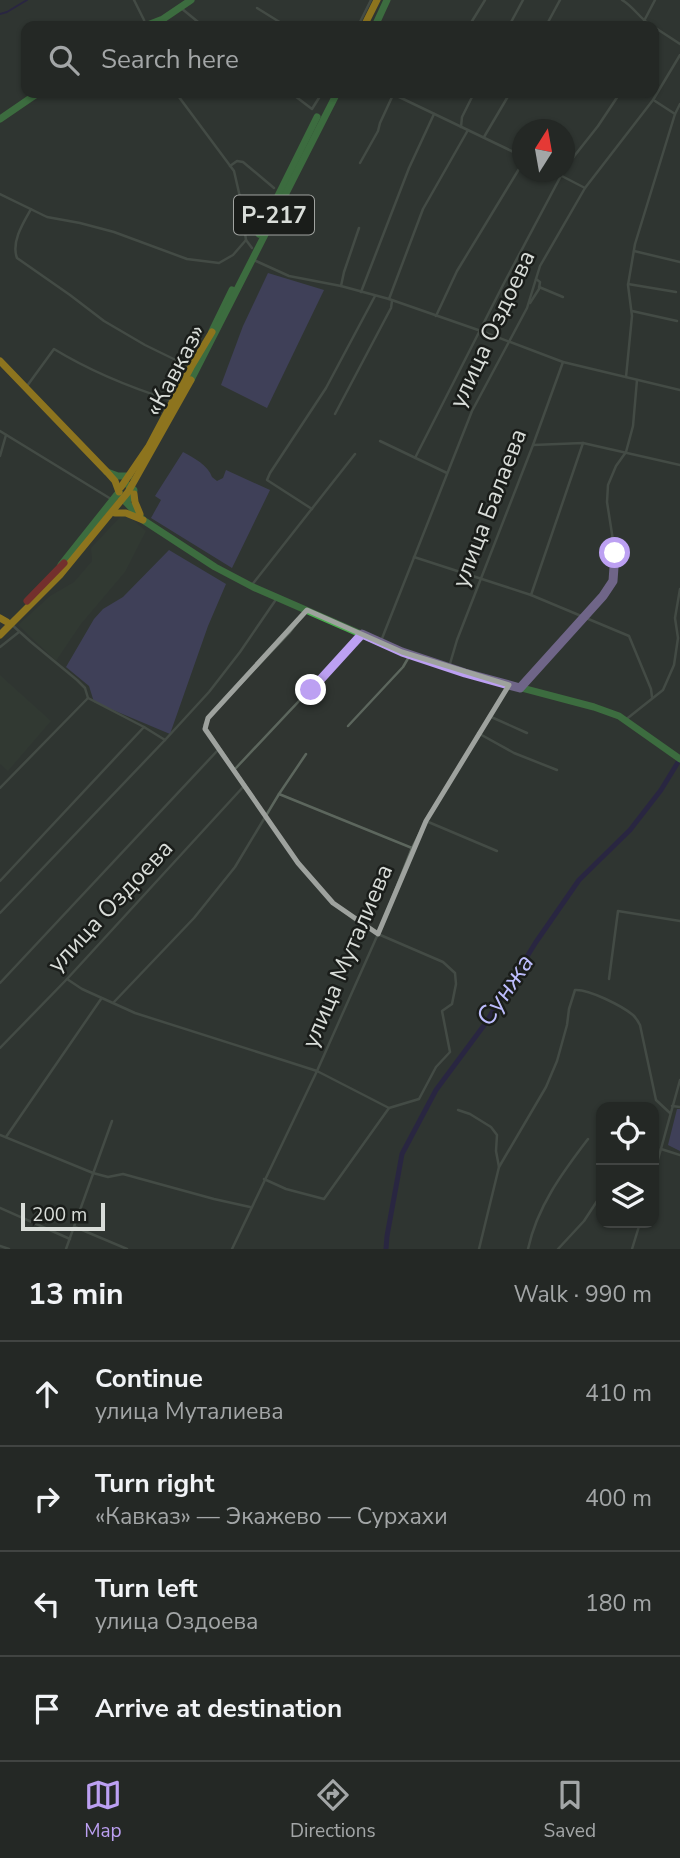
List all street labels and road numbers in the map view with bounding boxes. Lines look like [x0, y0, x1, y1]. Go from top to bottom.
road number: Р-217 [234, 196, 314, 234]
street label: улица Оздоева [441, 245, 543, 413]
street label: «Кавказ» [137, 318, 213, 422]
street label: улица Балаева [444, 424, 534, 592]
street label: улица Оздоева [40, 833, 180, 979]
street label: улица Муталиева [294, 859, 400, 1053]

